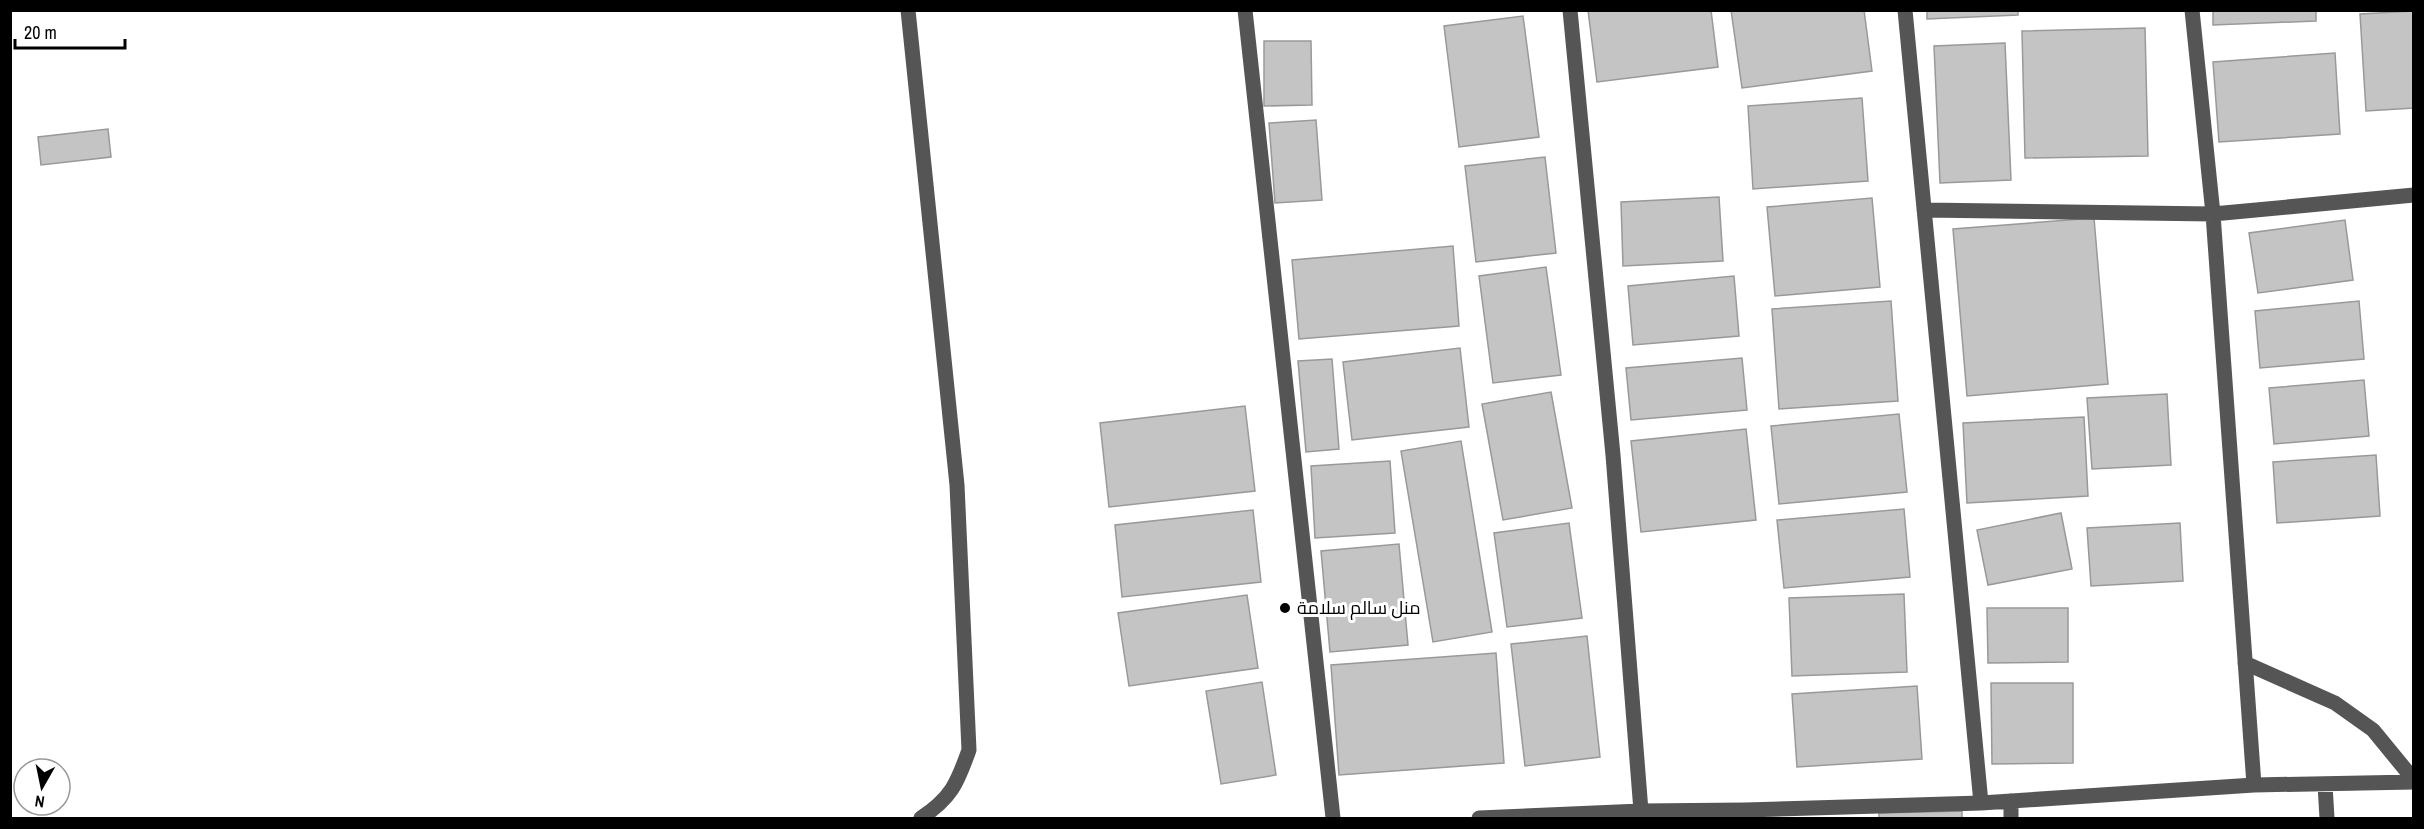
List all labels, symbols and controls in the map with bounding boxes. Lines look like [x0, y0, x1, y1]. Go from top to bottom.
scale bar [15, 12, 124, 50]
text: 20 m [24, 20, 57, 45]
place label: منل سالم سلامة [1297, 595, 1421, 620]
marker: منل سالم سلامة [1278, 601, 1292, 615]
north arrow [12, 757, 72, 817]
text: N [33, 790, 46, 813]

